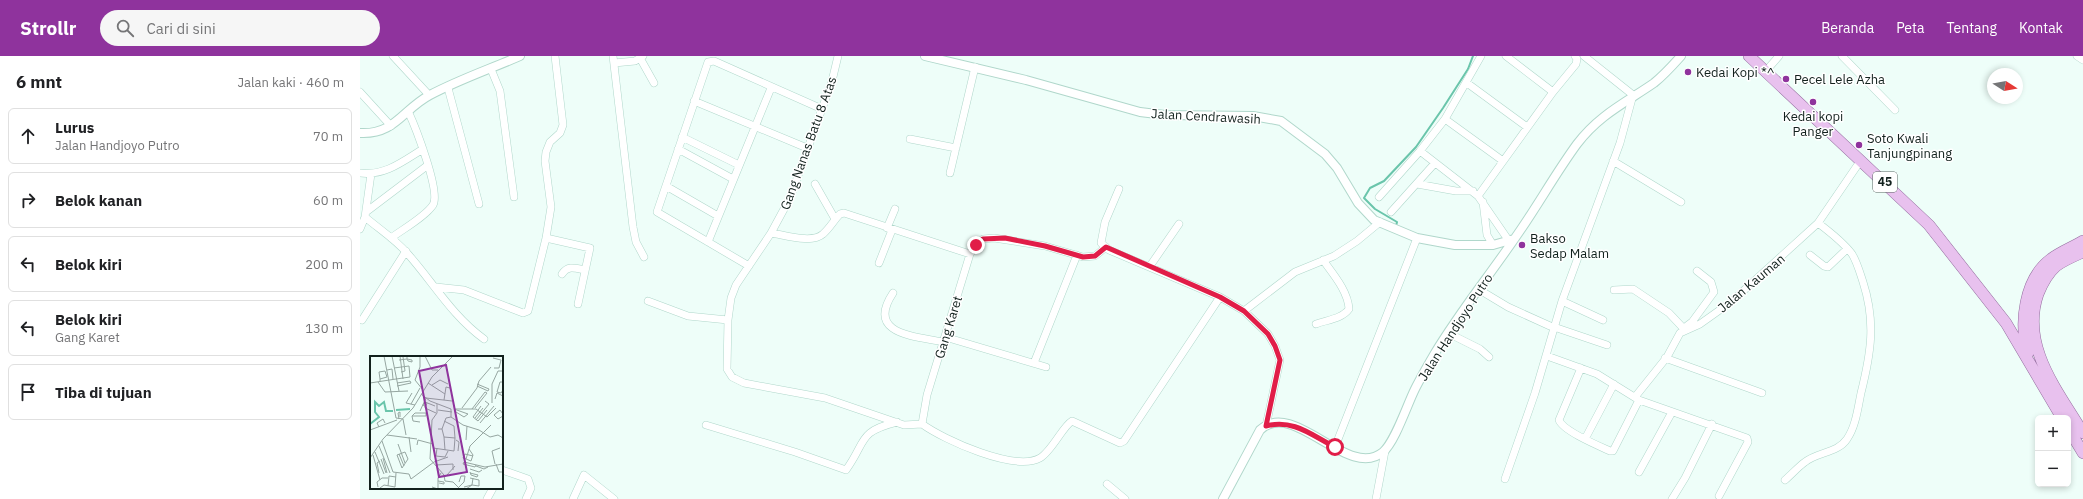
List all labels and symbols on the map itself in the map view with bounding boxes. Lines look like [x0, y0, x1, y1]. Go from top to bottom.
place label: Kedai Kopi *^ [1696, 64, 1775, 81]
marker: Kedai Kopi *^ [1683, 67, 1693, 77]
north arrow [1987, 68, 2023, 104]
place label: Pecel Lele Azha [1794, 71, 1885, 88]
street label: Gang Nanas Batu 8 Atas [776, 74, 841, 212]
marker: Pecel Lele Azha [1781, 74, 1791, 84]
marker: Kedai kopi Panger [1808, 97, 1818, 107]
street label: Jalan Cendrawasih [1151, 105, 1261, 128]
place label: Kedai kopi Panger [1783, 108, 1843, 140]
place label: Soto Kwali Tanjungpinang [1867, 130, 1952, 162]
marker: Soto Kwali Tanjungpinang [1854, 140, 1864, 150]
road number: 45 [1873, 172, 1897, 192]
place label: Bakso Sedap Malam [1530, 230, 1609, 262]
route end [967, 236, 985, 254]
marker: Bakso Sedap Malam [1517, 240, 1527, 250]
street label: Jalan Kauman [1714, 250, 1788, 316]
street label: Jalan Handjoyo Putro [1414, 270, 1496, 384]
street label: Gang Karet [931, 294, 966, 361]
inset map [370, 356, 503, 489]
route start [1326, 438, 1344, 456]

